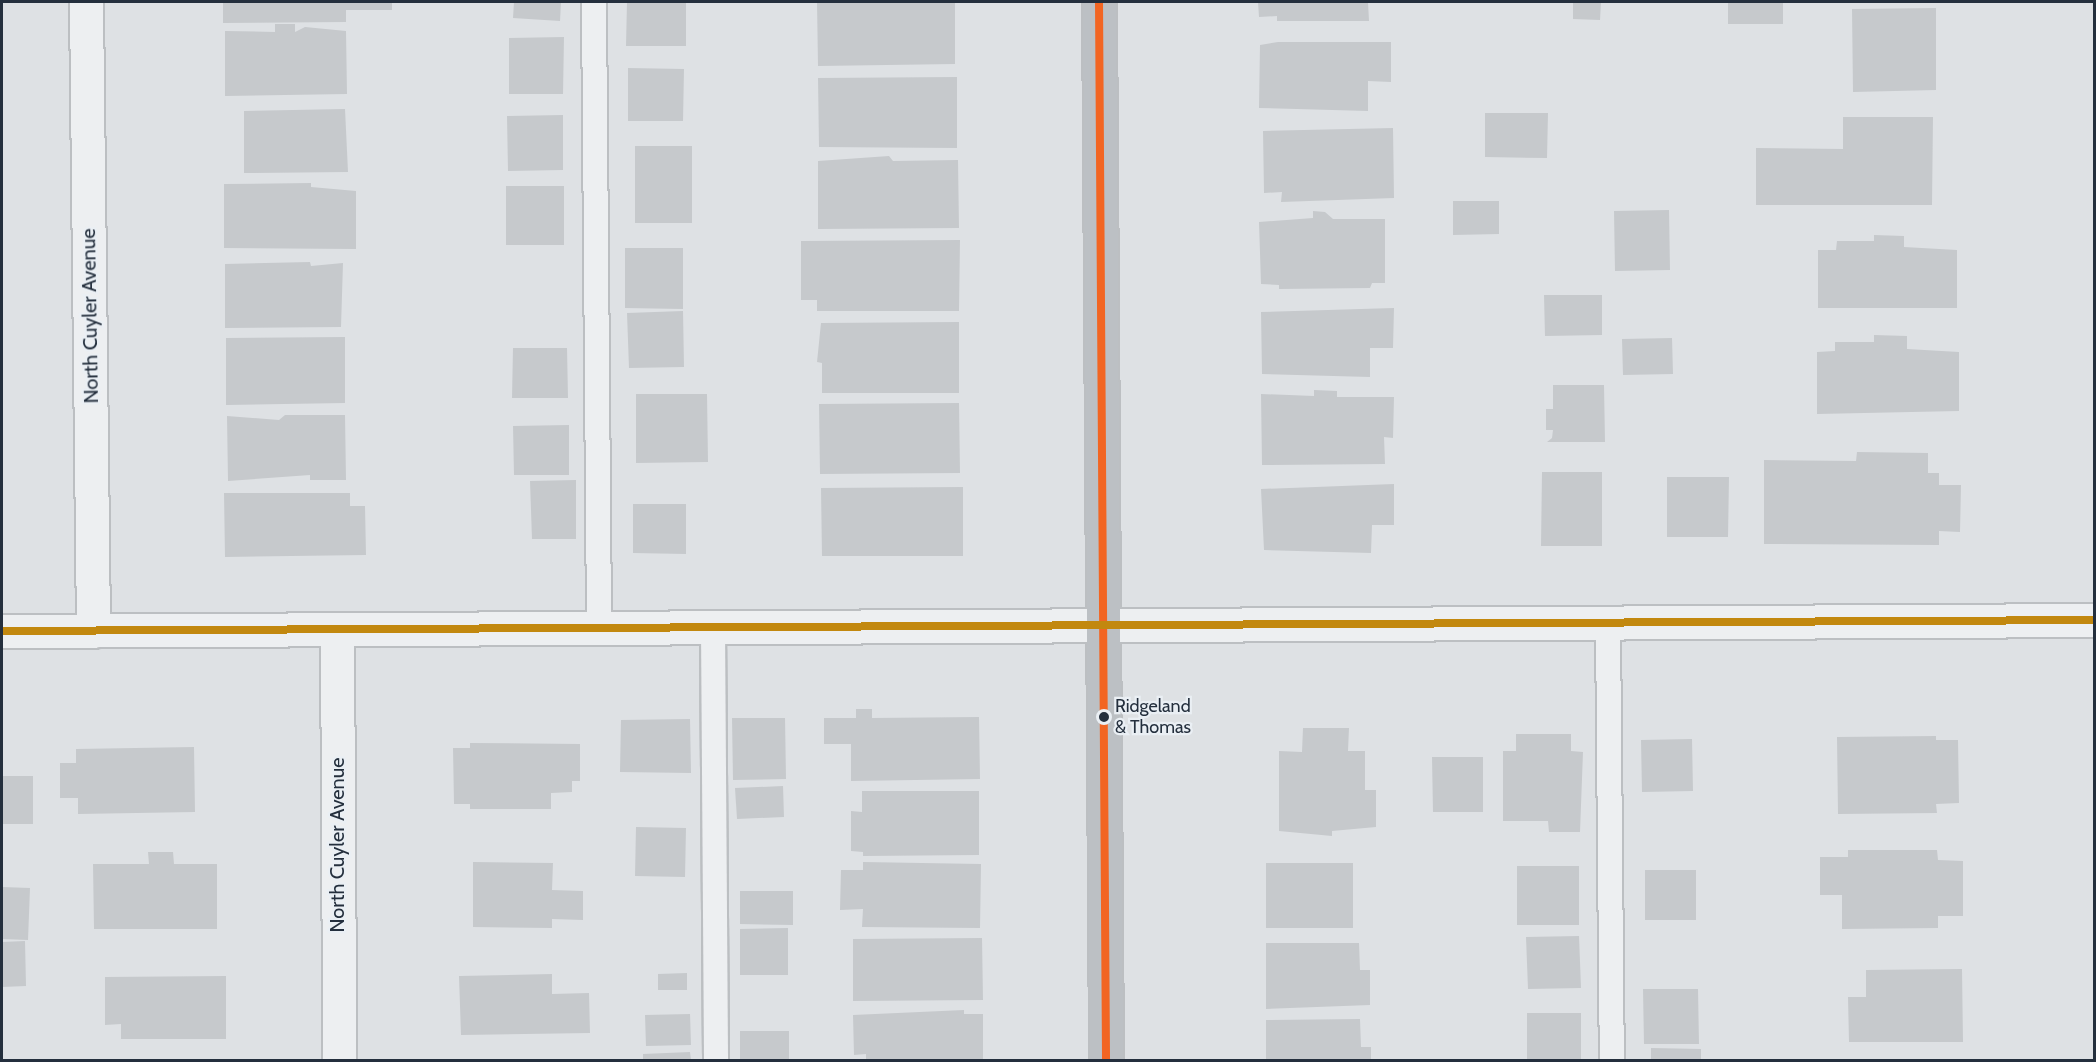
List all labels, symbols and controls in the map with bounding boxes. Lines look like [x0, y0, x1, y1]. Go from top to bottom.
street label: North Cuyler Avenue [76, 228, 104, 404]
place label: Ridgeland & Thomas [1115, 696, 1191, 738]
marker: Ridgeland & Thomas [1098, 711, 1110, 723]
street label: North Cuyler Avenue [325, 758, 349, 932]

